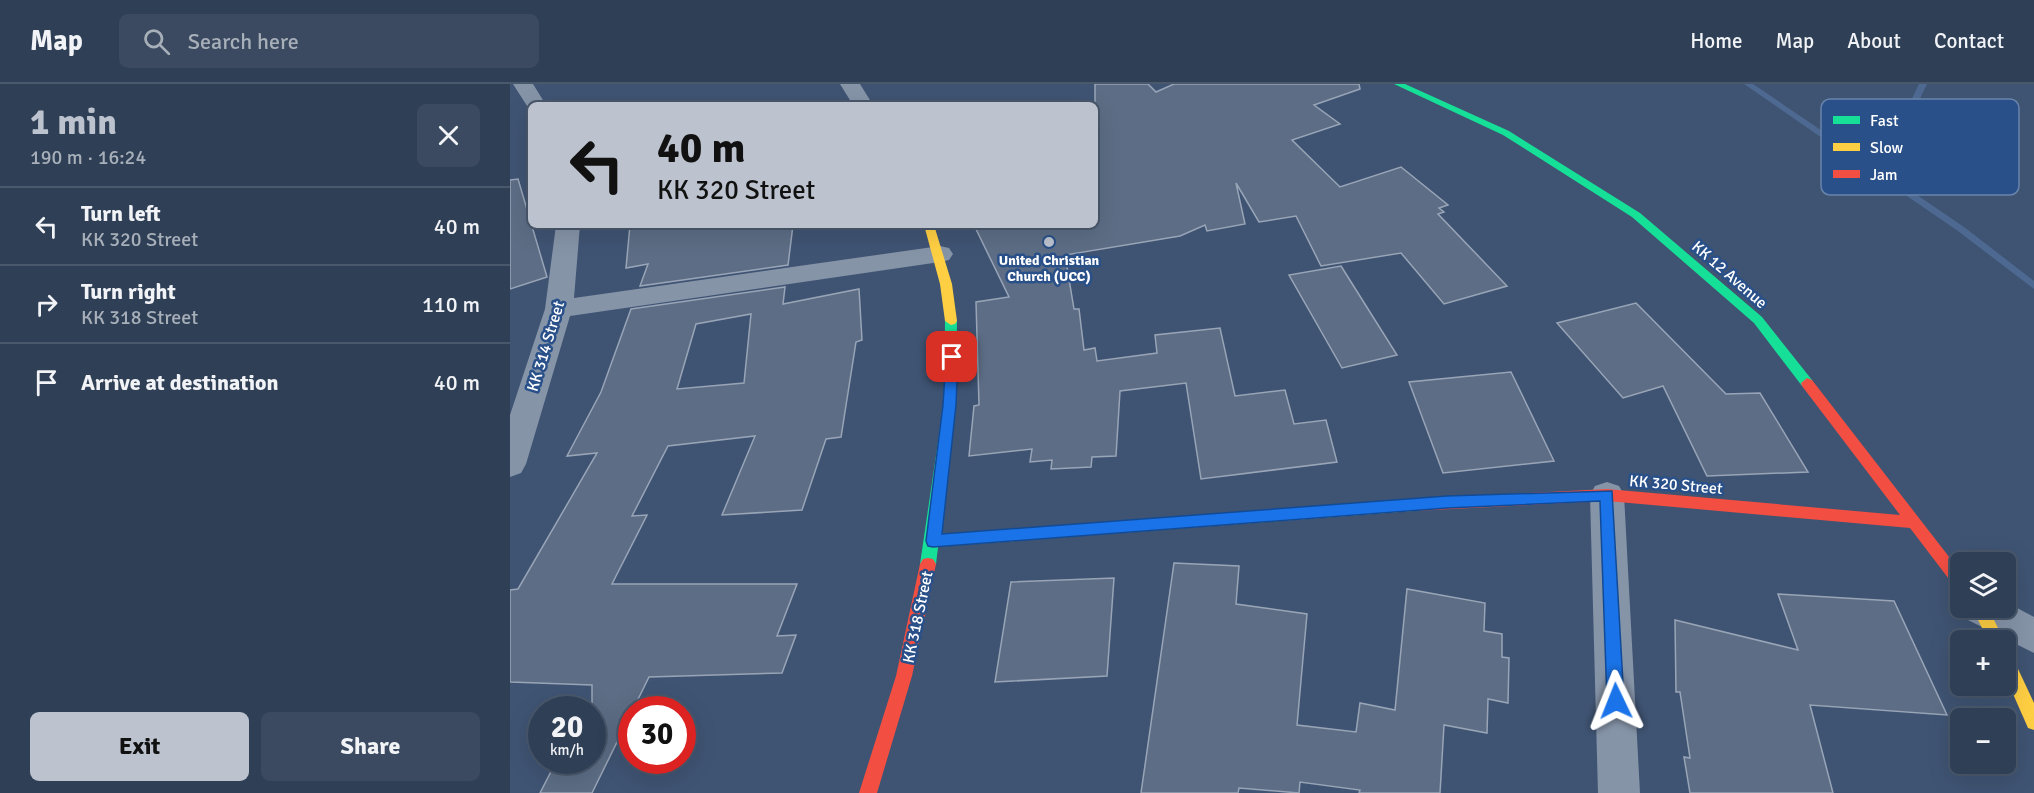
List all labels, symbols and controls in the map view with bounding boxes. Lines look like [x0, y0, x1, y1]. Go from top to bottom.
search box [119, 14, 539, 68]
text: Map [30, 24, 83, 58]
icon: search [140, 25, 173, 58]
text: Search here [188, 28, 299, 55]
text: Home [1690, 28, 1743, 54]
text: Map [1776, 28, 1814, 54]
text: About [1847, 28, 1901, 54]
text: Contact [1934, 28, 2004, 54]
legend [1821, 99, 2019, 195]
text: 1 min [30, 100, 117, 145]
button: close [417, 104, 480, 167]
text: Fast [1870, 111, 1899, 131]
text: 40 m [657, 123, 746, 174]
icon: left [558, 126, 636, 204]
text: Slow [1870, 138, 1904, 158]
text: 190 m · 16:24 [30, 145, 146, 170]
text: Jam [1870, 165, 1898, 185]
text: KK 320 Street [657, 174, 815, 207]
text: Turn left [81, 200, 161, 227]
icon: left [30, 210, 63, 243]
text: 40 m [434, 213, 480, 240]
text: KK 320 Street [81, 227, 198, 252]
marker: United Christian Church (UCC) [1042, 235, 1056, 249]
street label: KK 12 Avenue [1688, 237, 1771, 313]
place label: United Christian Church (UCC) [999, 252, 1100, 285]
text: Turn right [81, 278, 176, 305]
icon: right [30, 288, 63, 321]
text: 110 m [422, 291, 480, 318]
street label: KK 314 Street [523, 298, 569, 394]
text: KK 318 Street [81, 305, 198, 330]
pin [926, 331, 977, 382]
icon: arrive [935, 340, 968, 373]
icon: arrive [30, 366, 63, 399]
text: Arrive at destination [81, 369, 278, 396]
text: 40 m [434, 369, 480, 396]
street label: KK 320 Street [1628, 471, 1724, 499]
map controls [1950, 552, 2016, 774]
button: layers [1950, 552, 2016, 618]
street label: KK 318 Street [898, 569, 938, 665]
button: + [1950, 630, 2016, 696]
position arrow [1584, 669, 1648, 733]
speed limit sign: 30 [618, 696, 696, 774]
button: − [1950, 708, 2016, 774]
text: 20 [551, 709, 583, 746]
button: Exit [30, 712, 249, 781]
button: Share [261, 712, 480, 781]
text: km/h [550, 741, 584, 759]

